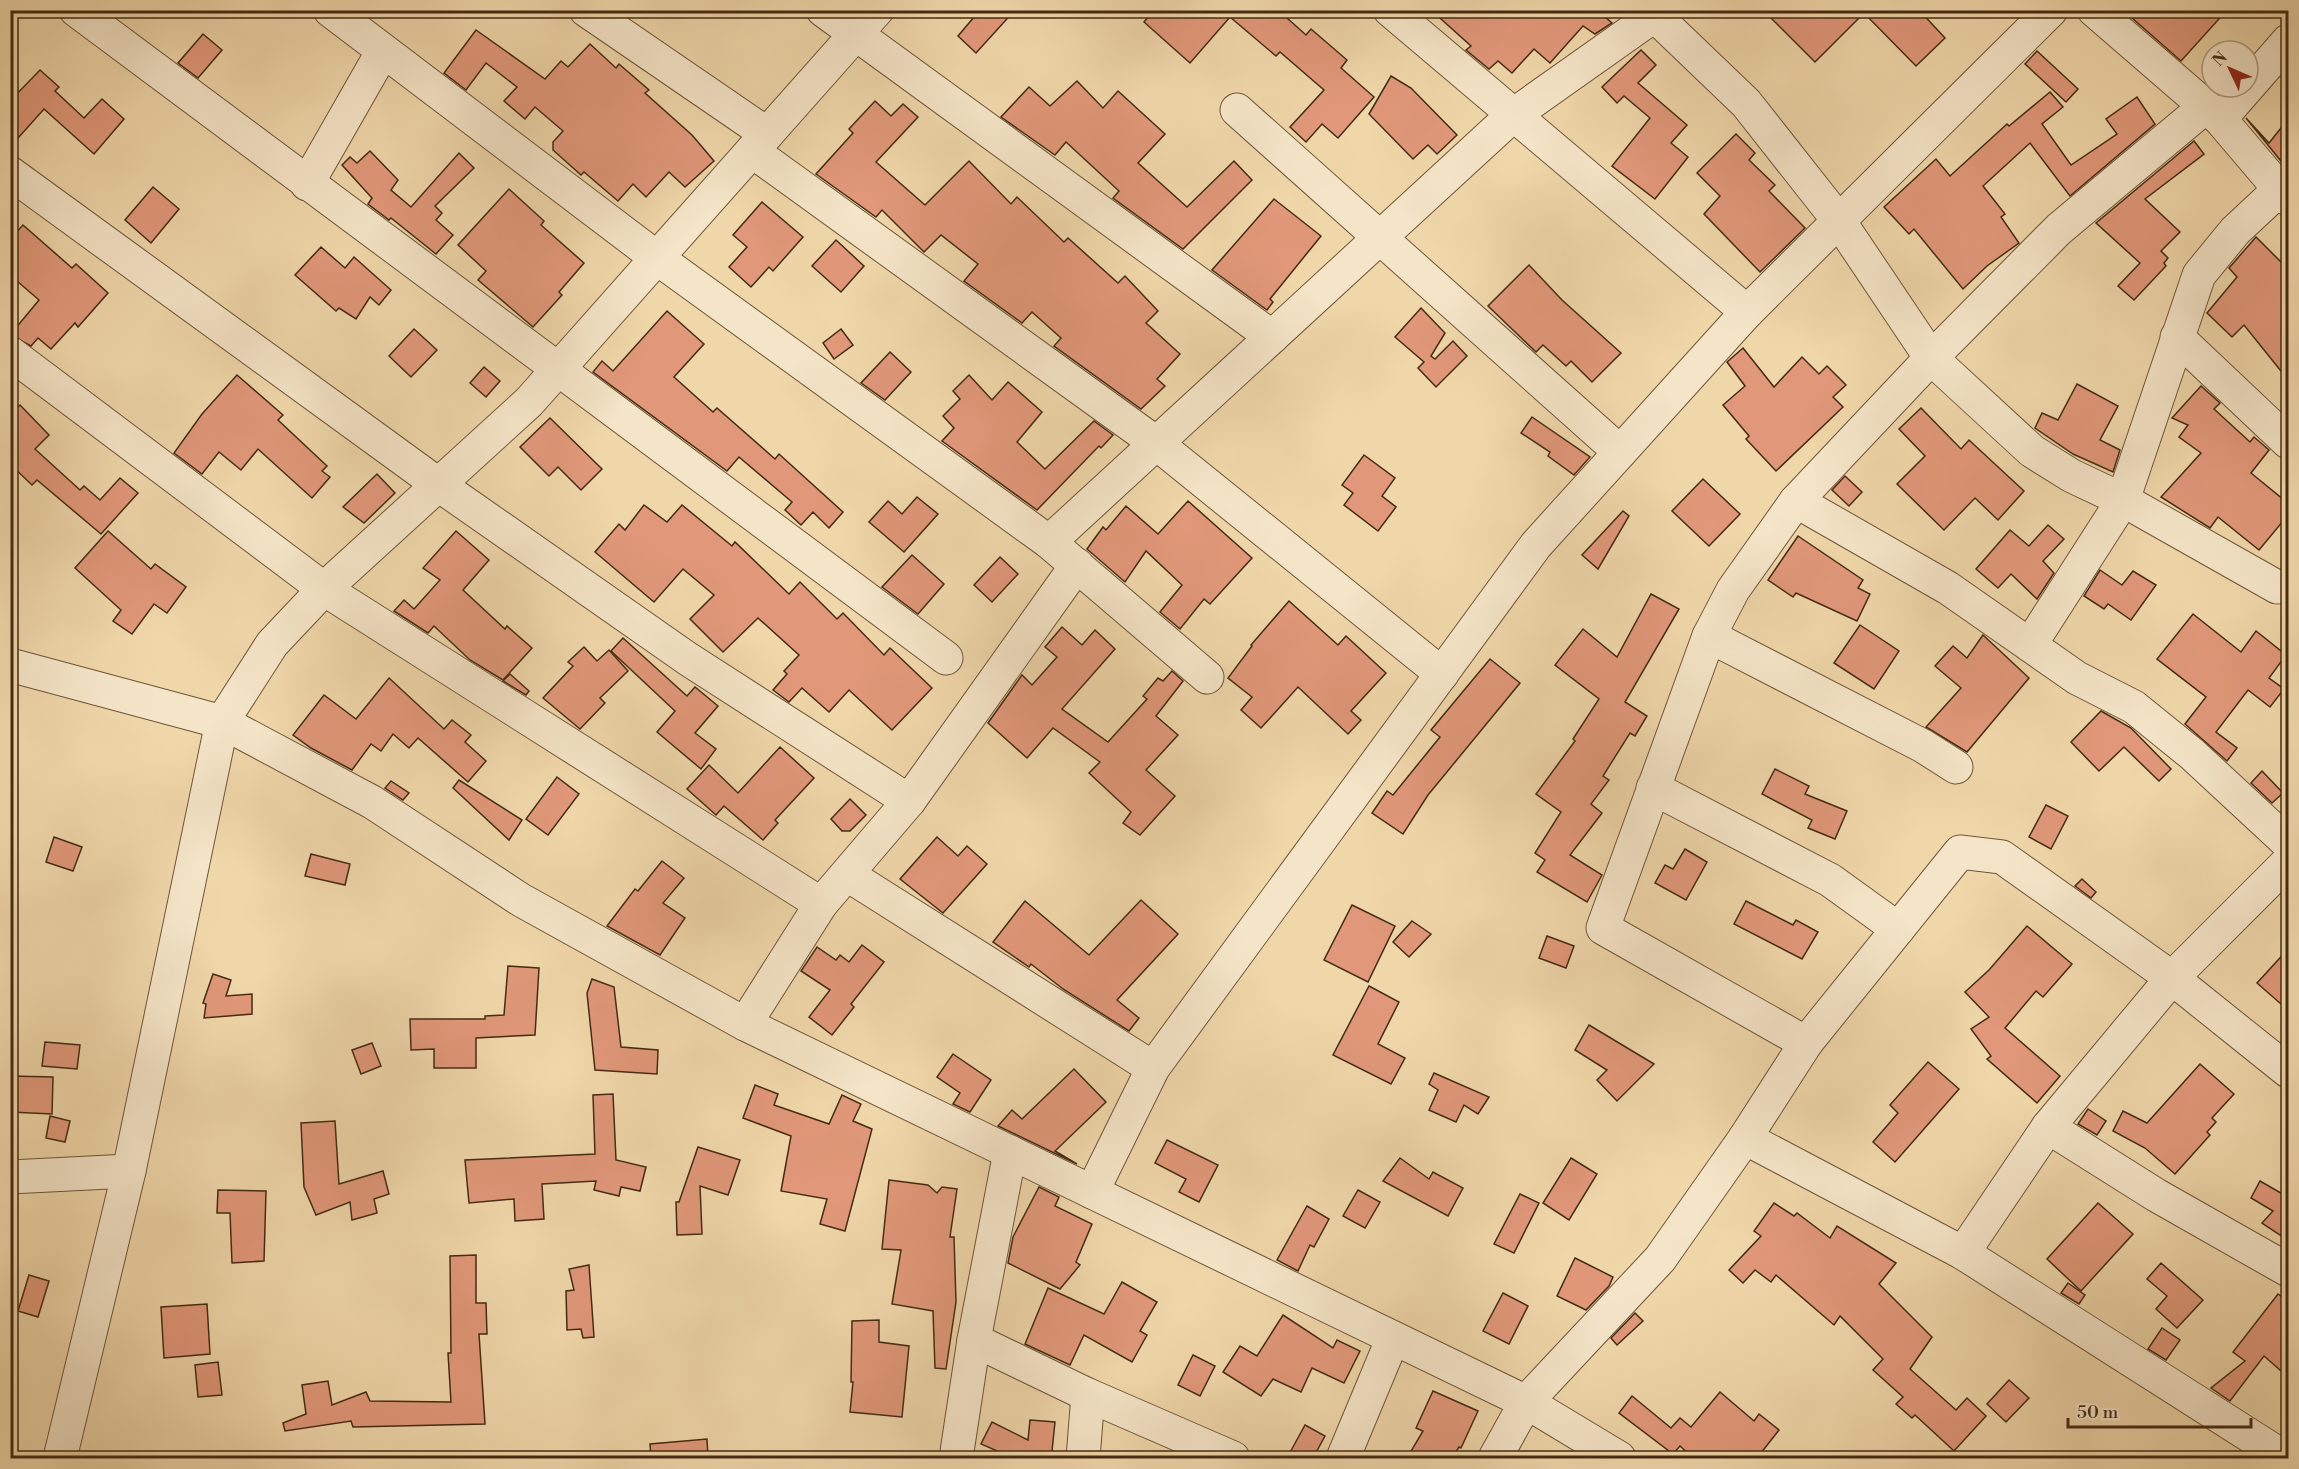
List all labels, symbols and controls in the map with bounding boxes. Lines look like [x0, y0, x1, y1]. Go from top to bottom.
north arrow [2200, 39, 2260, 99]
text: N [2208, 48, 2232, 71]
scale bar [2068, 1391, 2251, 1429]
text: 50 m [2077, 1401, 2119, 1424]

